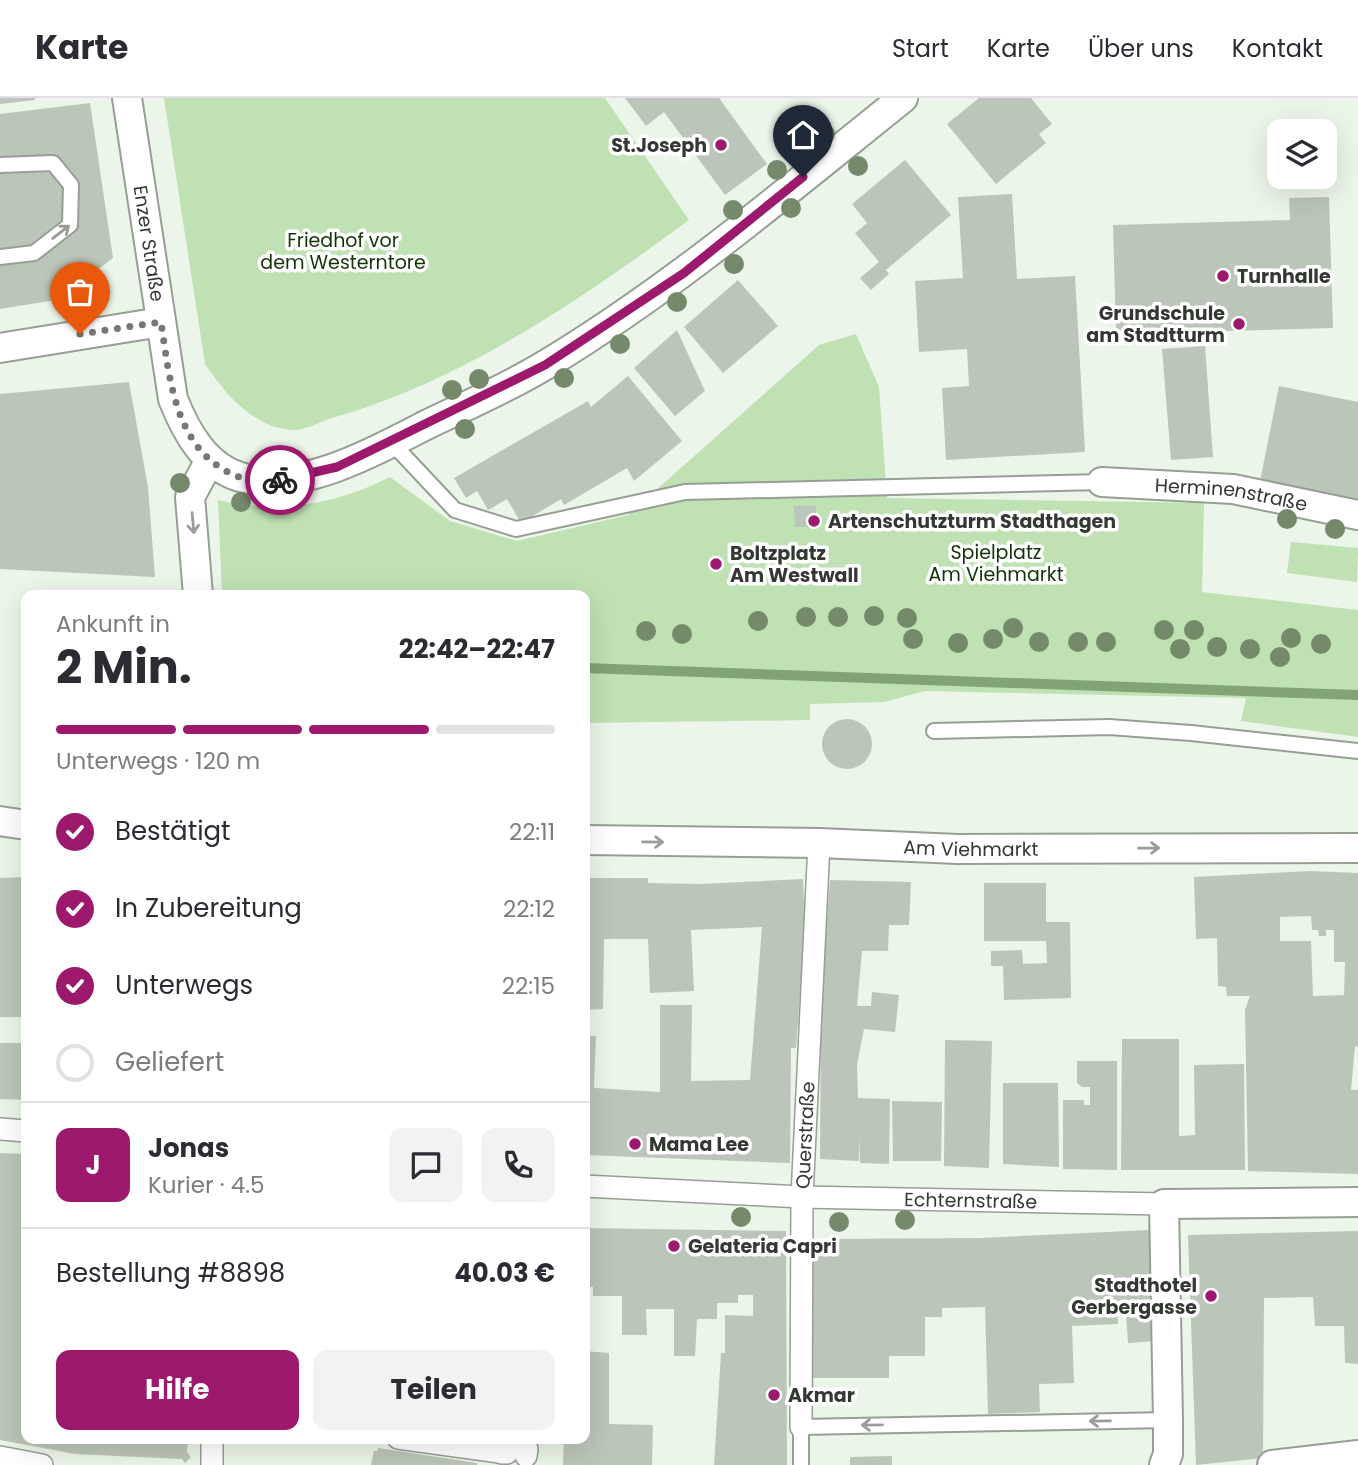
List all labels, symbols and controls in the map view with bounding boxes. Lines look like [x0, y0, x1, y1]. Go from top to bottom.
text: Karte [35, 24, 128, 71]
text: Start [892, 32, 949, 65]
text: Karte [987, 32, 1050, 65]
text: Über uns [1088, 32, 1194, 65]
text: Kontakt [1232, 32, 1323, 65]
pin [773, 105, 833, 177]
icon: home [784, 116, 822, 154]
map controls [1267, 119, 1337, 189]
button: layers [1267, 119, 1337, 189]
place label: St.Joseph [611, 132, 707, 159]
marker: St.Joseph [713, 137, 729, 153]
street label: Enzer Straße [127, 183, 171, 303]
one-way arrow [51, 225, 69, 240]
park label: Friedhof vor dem Westerntore [260, 227, 426, 276]
pin [50, 262, 110, 334]
place label: Turnhalle [1237, 263, 1331, 290]
marker: Turnhalle [1215, 268, 1231, 284]
icon: bag [61, 273, 99, 311]
place label: Grundschule am Stadtturm [1086, 300, 1225, 349]
marker: Grundschule am Stadtturm [1231, 316, 1247, 332]
courier [245, 445, 315, 515]
icon: bike [261, 461, 299, 499]
street label: Herminenstraße [1154, 471, 1310, 518]
place label: Artenschutzturm Stadthagen [828, 508, 1116, 535]
one-way arrow [187, 511, 200, 534]
marker: Artenschutzturm Stadthagen [806, 513, 822, 529]
park label: Spielplatz Am Viehmarkt [928, 539, 1064, 588]
place label: Boltzplatz Am Westwall [730, 540, 859, 589]
marker: Boltzplatz Am Westwall [708, 556, 724, 572]
text: Ankunft in [56, 608, 170, 640]
text: 22:42–22:47 [399, 631, 555, 667]
text: 2 Min. [56, 635, 192, 699]
text: Unterwegs · 120 m [56, 745, 260, 777]
icon: check [56, 813, 94, 851]
text: Bestätigt [115, 813, 231, 849]
text: 22:11 [509, 816, 555, 848]
street label: Am Viehmarkt [903, 833, 1039, 862]
one-way arrow [641, 835, 664, 848]
one-way arrow [1138, 841, 1161, 855]
icon: check [56, 890, 94, 928]
text: In Zubereitung [115, 890, 302, 926]
text: 22:12 [503, 893, 555, 925]
icon: check [56, 967, 94, 1005]
text: Unterwegs [115, 967, 253, 1003]
text: 22:15 [502, 970, 555, 1002]
text: Geliefert [115, 1044, 224, 1080]
street label: Querstraße [789, 1081, 821, 1189]
button: chat [389, 1128, 463, 1202]
button: phone [481, 1128, 555, 1202]
text: Jonas [148, 1130, 229, 1166]
place label: Mama Lee [649, 1131, 749, 1158]
marker: Mama Lee [627, 1136, 643, 1152]
text: J [85, 1147, 101, 1183]
text: Kurier · 4.5 [148, 1169, 264, 1201]
street label: Echternstraße [904, 1185, 1037, 1215]
place label: Gelateria Capri [688, 1233, 837, 1260]
marker: Gelateria Capri [666, 1238, 682, 1254]
text: Bestellung #8898 [56, 1255, 285, 1291]
text: 40.03 € [454, 1255, 555, 1291]
place label: Stadthotel Gerbergasse [1071, 1272, 1197, 1321]
marker: Stadthotel Gerbergasse [1203, 1288, 1219, 1304]
button: Hilfe [56, 1350, 299, 1430]
button: Teilen [313, 1350, 555, 1430]
place label: Akmar [788, 1382, 855, 1409]
marker: Akmar [766, 1387, 782, 1403]
one-way arrow [1089, 1415, 1112, 1428]
one-way arrow [861, 1419, 884, 1432]

